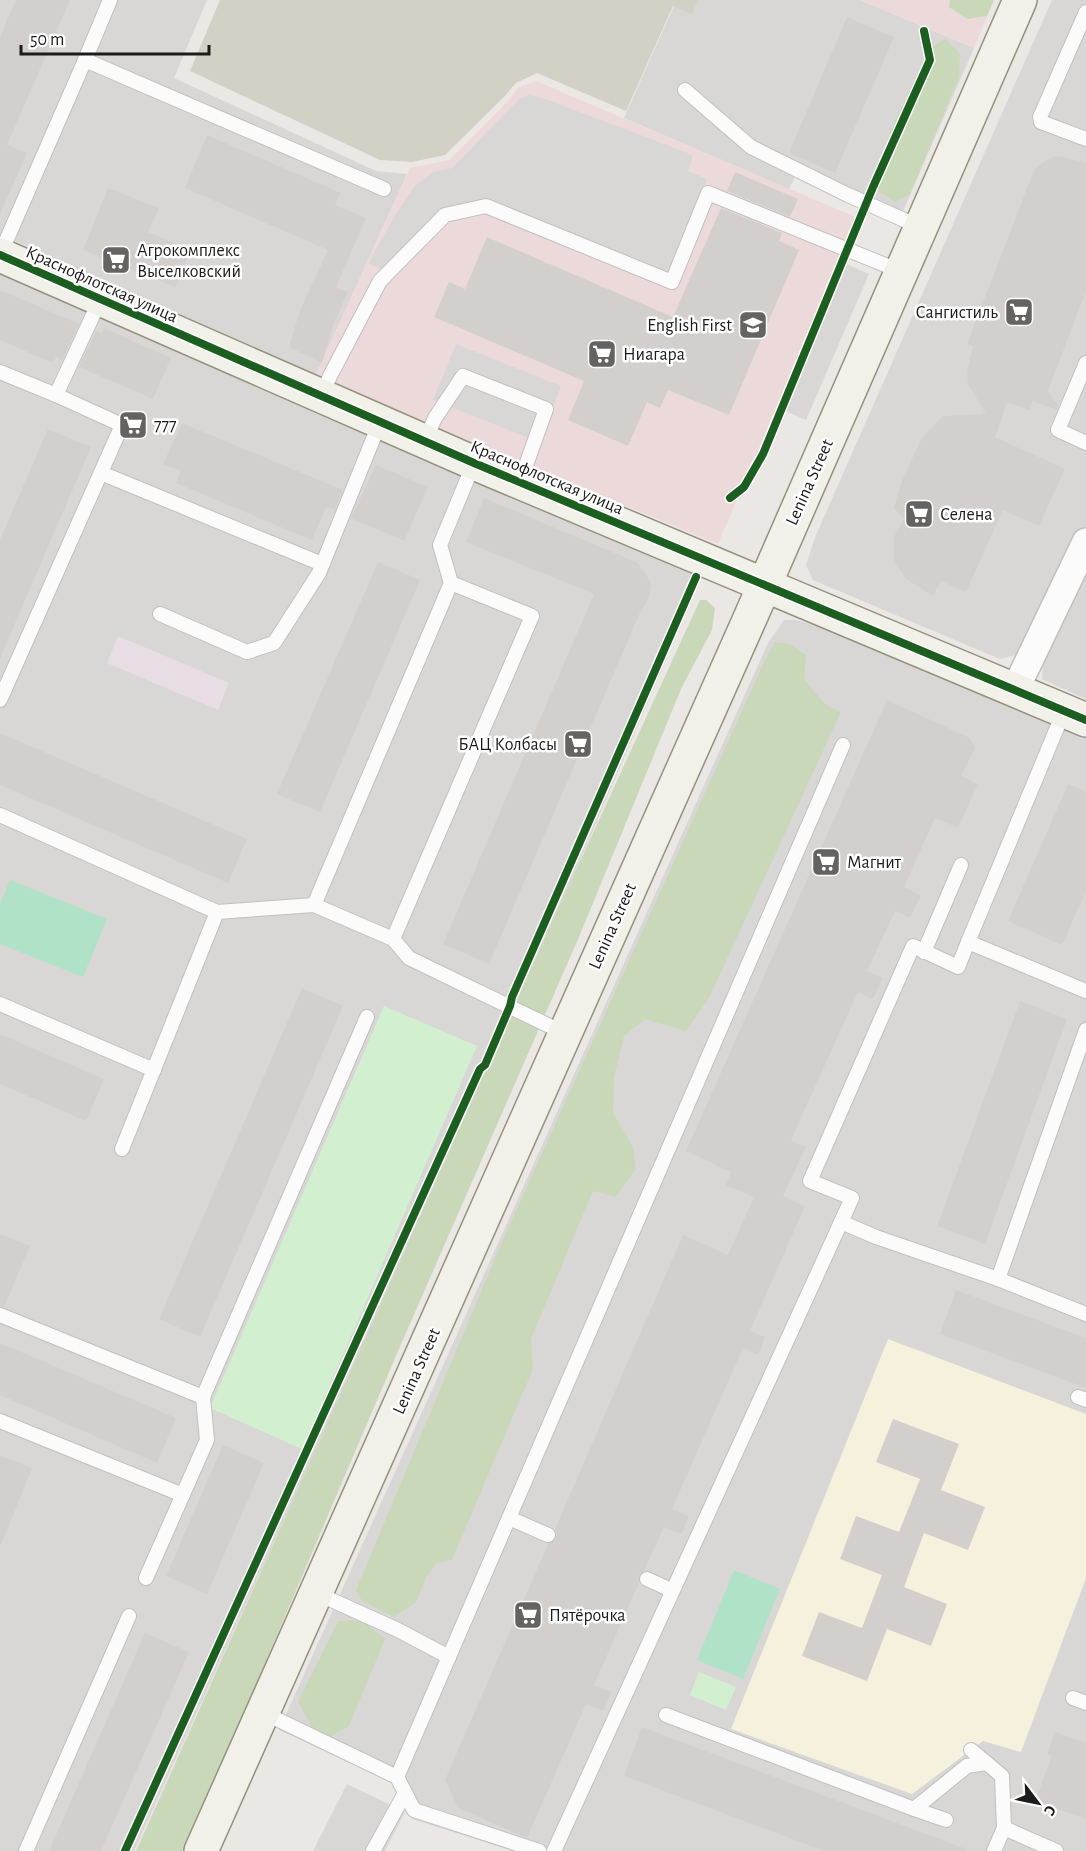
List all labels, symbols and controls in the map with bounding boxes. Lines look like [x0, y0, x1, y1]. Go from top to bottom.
scale bar [21, 18, 208, 56]
text: 50 m [30, 31, 64, 49]
place label: Агрокомплекс Выселковский [137, 242, 241, 281]
street label: Краснофлотская улица [23, 243, 180, 327]
supermarket icon: Агрокомплекс Выселковский [100, 244, 132, 276]
supermarket icon: Сангистиль [1003, 296, 1035, 328]
place label: Сангистиль [915, 304, 998, 322]
school or university icon: English First [737, 309, 769, 341]
place label: English First [647, 317, 732, 335]
supermarket icon: Ниагара [586, 338, 618, 370]
place label: Ниагара [623, 346, 685, 364]
supermarket icon: 777 [117, 409, 149, 441]
place label: 777 [154, 417, 177, 435]
street label: Lenina Street [783, 436, 837, 528]
street label: Краснофлотская улица [467, 438, 626, 518]
supermarket icon: Селена [903, 498, 935, 530]
place label: Селена [940, 506, 993, 524]
supermarket icon: БАЦ Колбасы [562, 728, 594, 760]
place label: БАЦ Колбасы [458, 735, 557, 754]
supermarket icon: Магнит [810, 846, 842, 878]
place label: Магнит [847, 854, 902, 872]
street label: Lenina Street [586, 880, 640, 972]
street label: Lenina Street [390, 1325, 444, 1417]
supermarket icon: Пятёрочка [512, 1599, 544, 1631]
place label: Пятёрочка [549, 1607, 626, 1625]
north arrow [1008, 1773, 1068, 1833]
text: С [1041, 1802, 1059, 1819]

